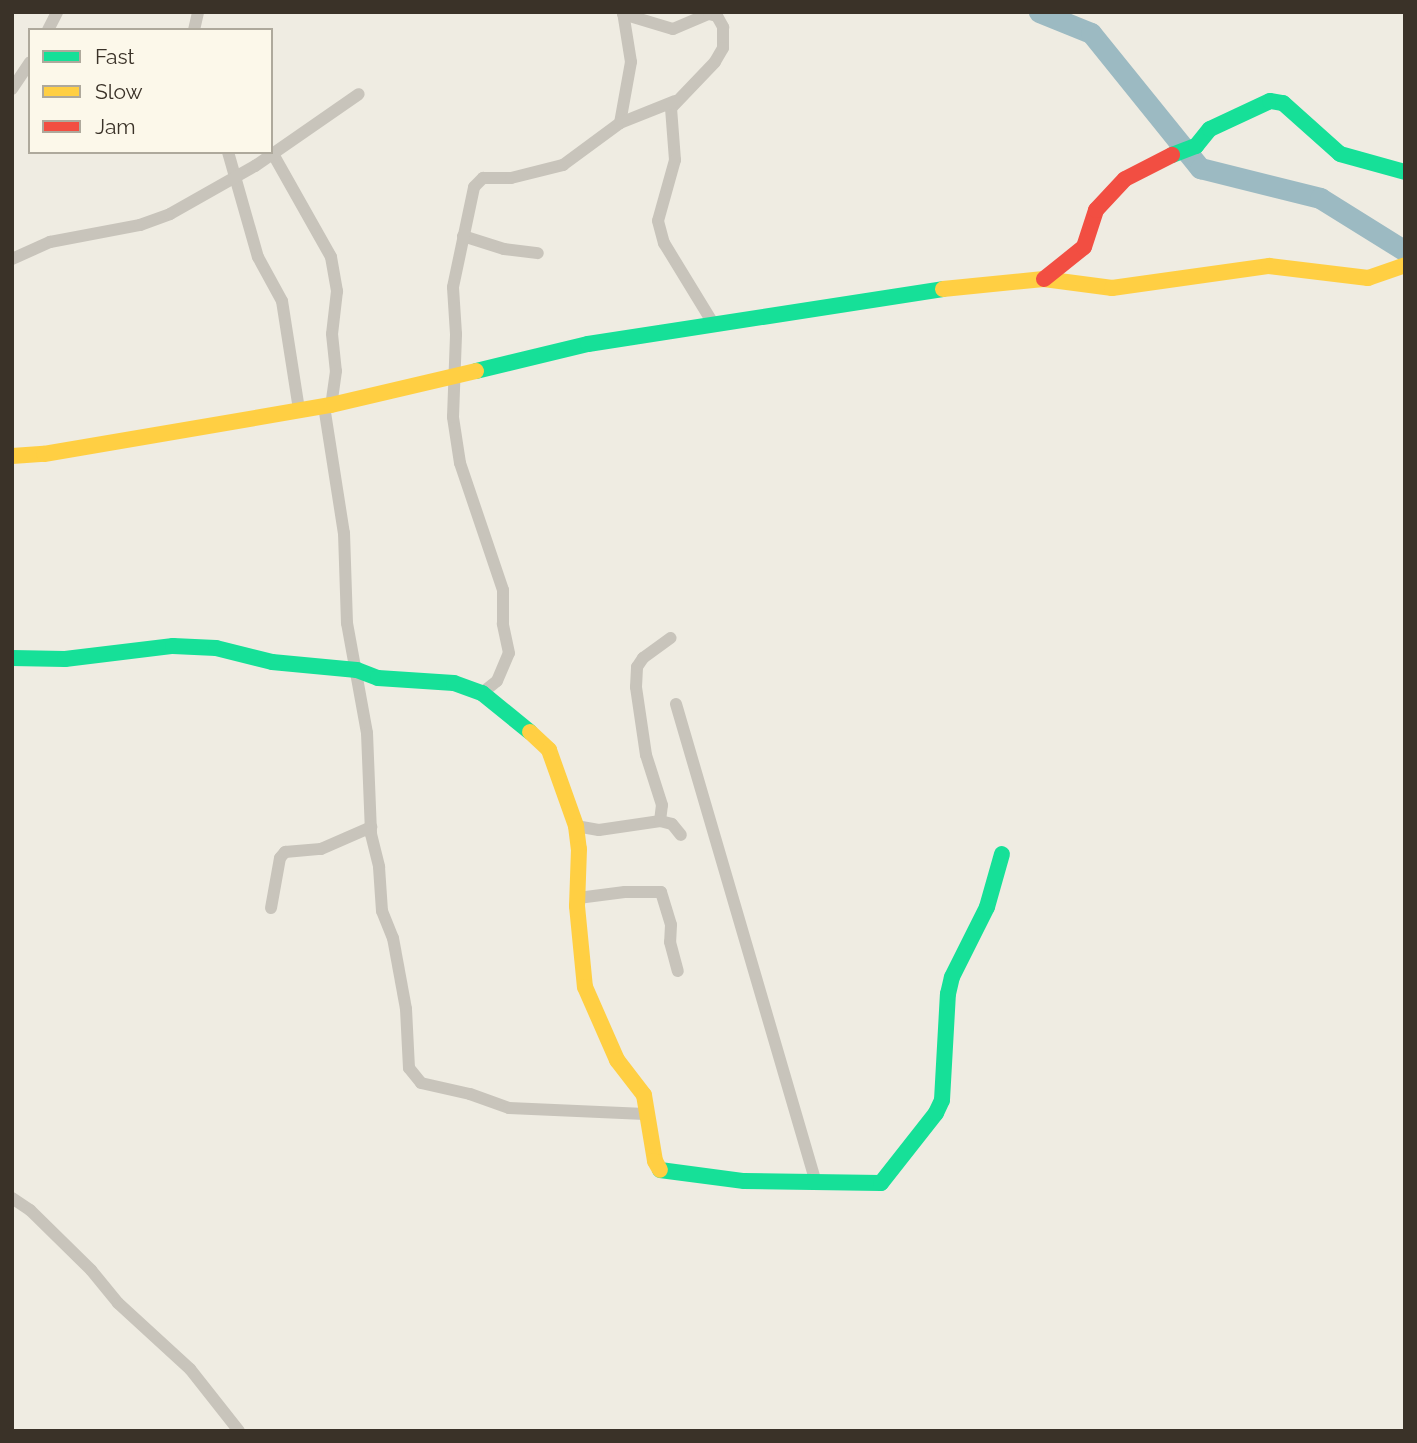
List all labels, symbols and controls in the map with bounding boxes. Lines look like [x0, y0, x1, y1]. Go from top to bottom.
legend [28, 28, 273, 154]
text: Fast [95, 44, 135, 69]
text: Slow [95, 79, 143, 104]
text: Jam [95, 114, 136, 139]

